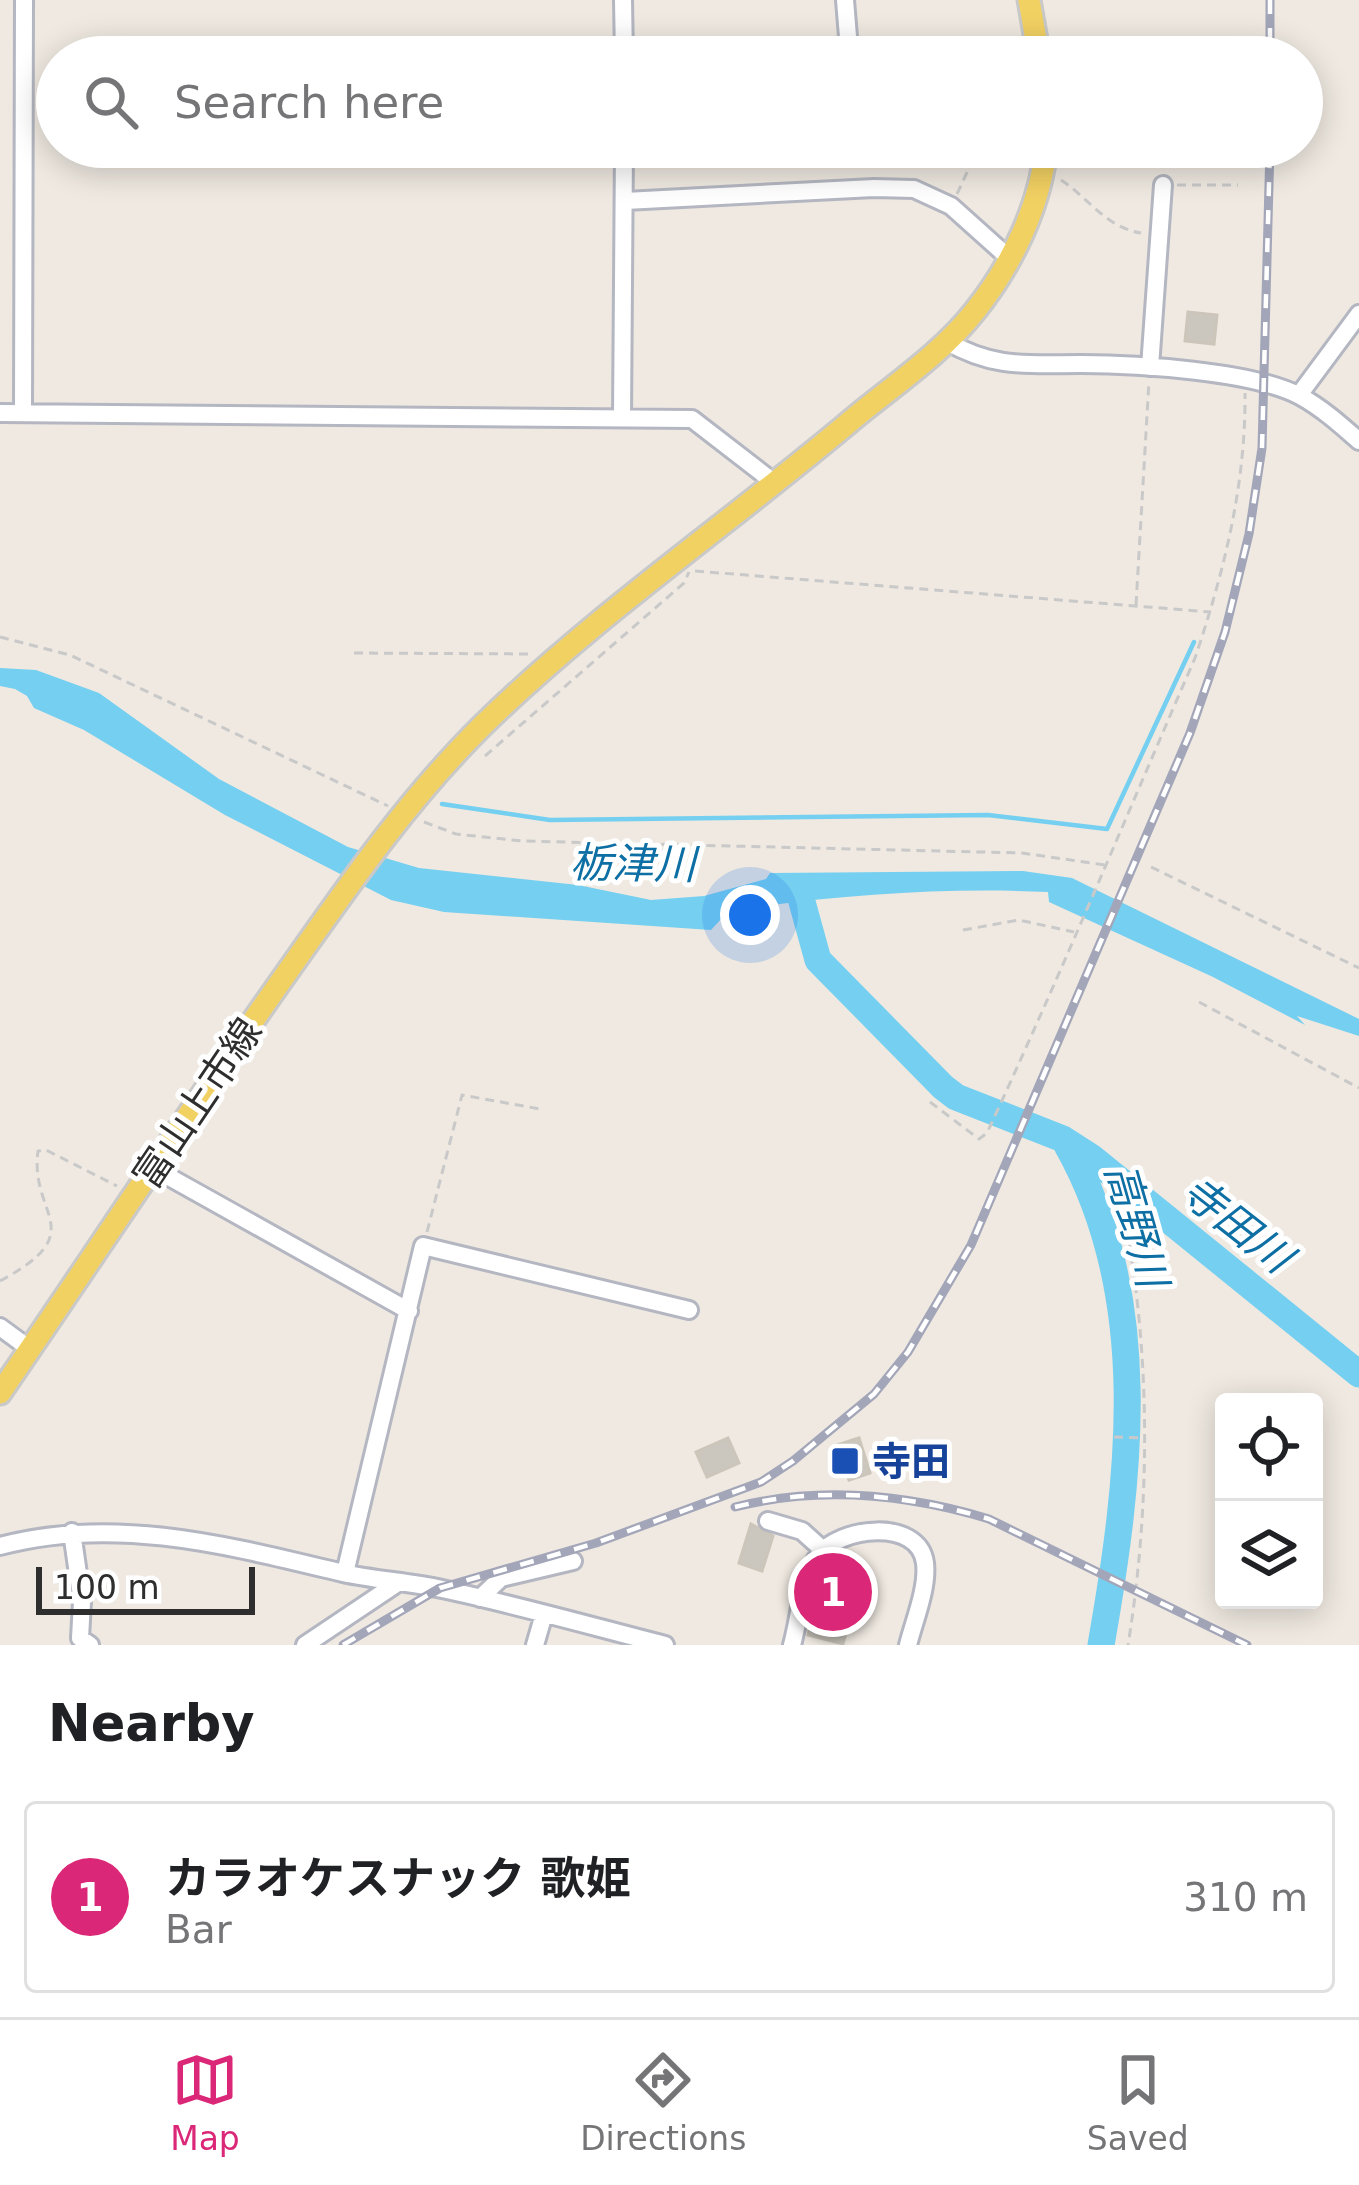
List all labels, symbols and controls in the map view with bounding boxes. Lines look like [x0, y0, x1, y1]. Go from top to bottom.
search box [36, 36, 1323, 168]
icon: search [78, 69, 144, 135]
text: Search here [174, 76, 444, 129]
water label: 栃津川 [570, 838, 700, 889]
your location [720, 885, 780, 945]
street label: 富山上市線 [124, 1010, 271, 1197]
water label: 高野川 [1096, 1158, 1179, 1296]
water label: 寺田川 [1172, 1166, 1305, 1285]
map controls [1215, 1393, 1323, 1609]
button: locate [1215, 1393, 1323, 1501]
place label: 寺田 [872, 1439, 950, 1484]
marker: 寺田 [829, 1445, 861, 1477]
button: layers [1215, 1501, 1323, 1609]
pin: 1 [794, 1547, 872, 1637]
scale bar [36, 1561, 255, 1614]
text: 100 m [54, 1568, 160, 1607]
text: Nearby [48, 1694, 255, 1753]
text: カラオケスナック 歌姫 [165, 1852, 631, 1905]
text: 1 [76, 1875, 104, 1920]
text: 310 m [1183, 1875, 1308, 1920]
text: Bar [165, 1907, 232, 1952]
tab: Map [170, 2047, 240, 2158]
tab: Directions [580, 2047, 746, 2158]
tab: Saved [1087, 2047, 1189, 2158]

